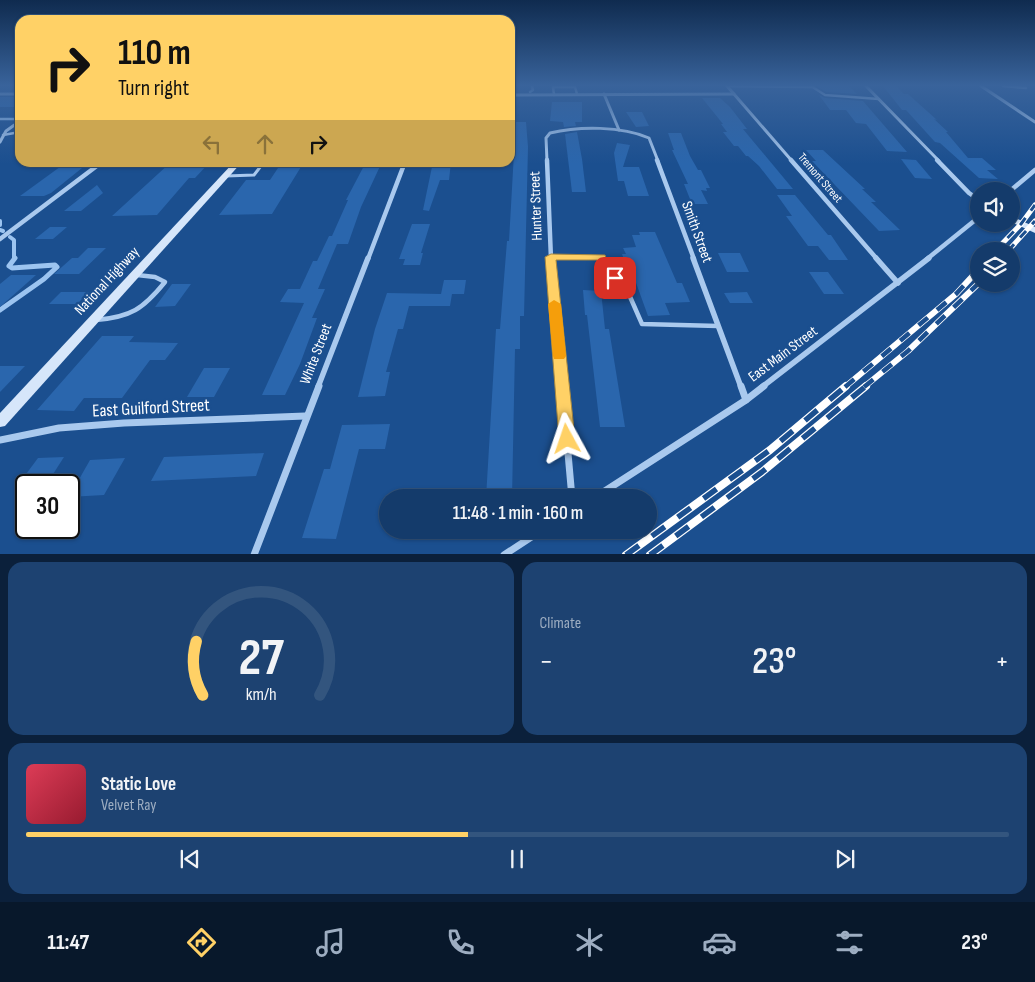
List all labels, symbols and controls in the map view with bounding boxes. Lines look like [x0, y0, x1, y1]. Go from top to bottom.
text: 110 m [118, 32, 191, 75]
icon: right [35, 35, 100, 100]
text: Turn right [118, 75, 189, 102]
icon: left [198, 130, 226, 158]
icon: ahead [251, 130, 279, 158]
icon: right [304, 130, 332, 158]
street label: Tremont Street [794, 150, 846, 206]
street label: Hunter Street [525, 171, 547, 241]
map controls [970, 182, 1020, 292]
button: sound [970, 182, 1020, 232]
street label: Smith Street [677, 199, 717, 266]
button: layers [970, 242, 1020, 292]
street label: National Highway [70, 243, 144, 319]
pin [594, 257, 636, 299]
icon: arrive [601, 264, 629, 292]
street label: White Street [296, 321, 336, 387]
street label: East Main Street [745, 321, 822, 386]
street label: East Guilford Street [92, 394, 211, 422]
position arrow [540, 412, 592, 464]
speed limit sign: 30 [15, 474, 80, 539]
text: 11:48 · 1 min · 160 m [453, 502, 583, 525]
text: Climate [540, 614, 581, 633]
text: 27 [238, 627, 284, 690]
text: 23° [752, 639, 797, 684]
text: − [540, 645, 553, 678]
text: + [995, 645, 1009, 678]
text: km/h [245, 684, 276, 705]
text: Static Love [101, 773, 176, 796]
text: Velvet Ray [101, 796, 156, 815]
icon: previous [176, 845, 204, 873]
icon: pause [503, 845, 531, 873]
icon: next [831, 845, 859, 873]
icon: directions [184, 925, 219, 960]
icon: music [313, 925, 348, 960]
icon: phone [443, 925, 478, 960]
icon: climate [572, 925, 607, 960]
icon: car [702, 925, 737, 960]
icon: filters [832, 925, 867, 960]
text: 11:47 [47, 929, 89, 956]
text: 23° [961, 929, 988, 956]

